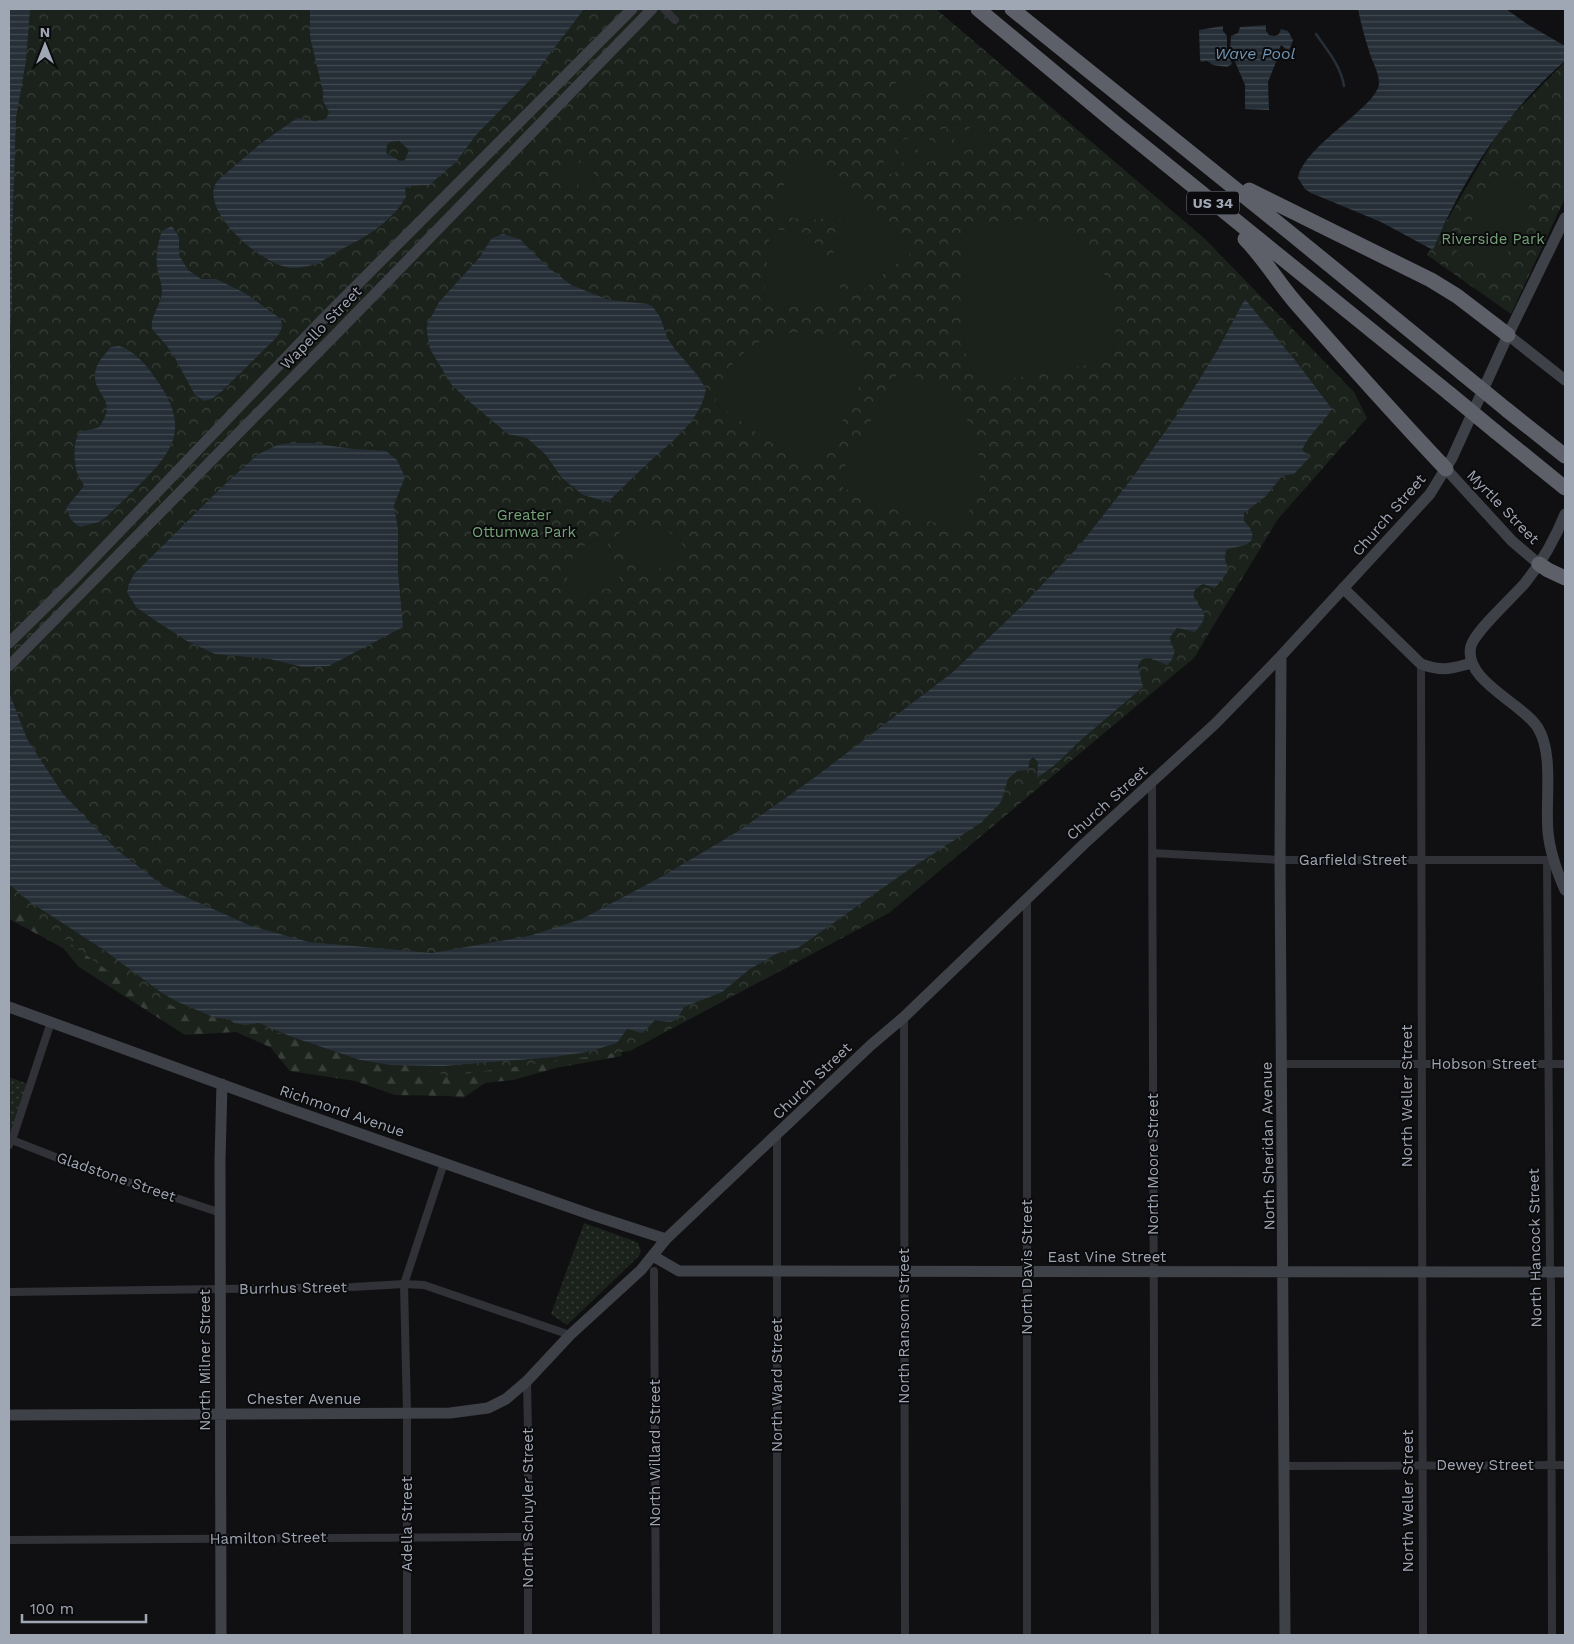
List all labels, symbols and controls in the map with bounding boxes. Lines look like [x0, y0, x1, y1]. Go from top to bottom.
north arrow [20, 20, 70, 70]
text: N [40, 24, 50, 40]
water label: Wave Pool [1215, 44, 1295, 63]
road number: US 34 [1187, 192, 1239, 214]
park label: Riverside Park [1441, 230, 1545, 248]
street label: Wapello Street [277, 282, 366, 373]
street label: Myrtle Street [1463, 466, 1543, 548]
street label: Church Street [1349, 470, 1430, 560]
park label: Greater Ottumwa Park [472, 506, 577, 541]
street label: Church Street [1063, 761, 1152, 844]
street label: Garfield Street [1299, 851, 1408, 869]
street label: North Weller Street [1398, 1024, 1416, 1167]
street label: Church Street [769, 1038, 856, 1123]
street label: Hobson Street [1431, 1055, 1538, 1073]
street label: North Sheridan Avenue [1258, 1062, 1278, 1230]
street label: Richmond Avenue [277, 1081, 407, 1141]
street label: North Moore Street [1144, 1092, 1162, 1235]
street label: Gladstone Street [54, 1148, 179, 1206]
street label: North Hancock Street [1525, 1168, 1545, 1328]
street label: North Davis Street [1018, 1199, 1036, 1335]
street label: North Ransom Street [895, 1248, 913, 1404]
street label: East Vine Street [1048, 1248, 1167, 1266]
street label: Burrhus Street [239, 1278, 348, 1298]
street label: North Milner Street [196, 1288, 214, 1431]
street label: North Ward Street [768, 1317, 786, 1452]
street label: North Willard Street [646, 1379, 664, 1527]
street label: Chester Avenue [247, 1390, 361, 1408]
street label: North Schuyler Street [519, 1427, 537, 1588]
street label: North Weller Street [1399, 1429, 1417, 1572]
street label: Dewey Street [1436, 1456, 1534, 1474]
street label: Adella Street [398, 1476, 416, 1572]
street label: Hamilton Street [209, 1528, 327, 1548]
scale bar [22, 1592, 146, 1624]
text: 100 m [30, 1600, 74, 1618]

